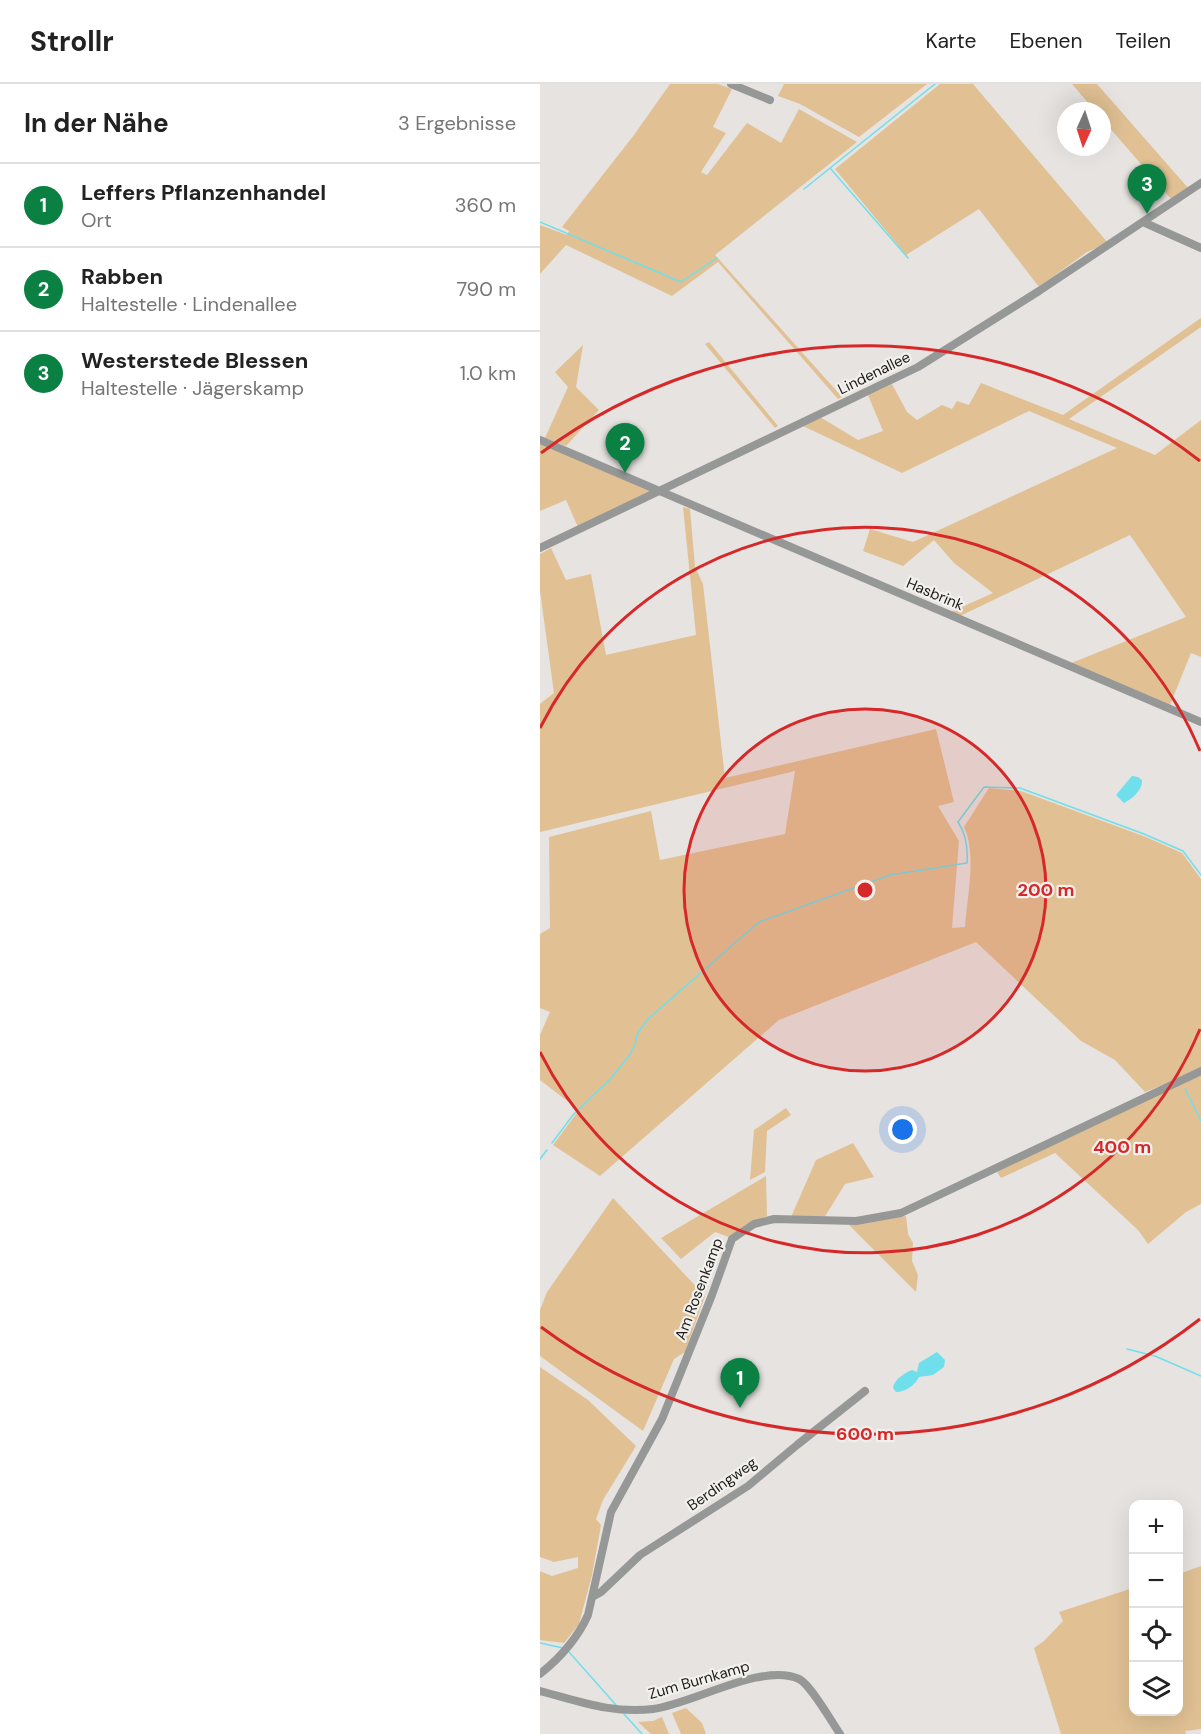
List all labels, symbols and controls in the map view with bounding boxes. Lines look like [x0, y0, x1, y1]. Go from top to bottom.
text: Strollr [30, 23, 114, 60]
text: Karte [926, 27, 976, 55]
text: Ebenen [1009, 27, 1082, 55]
text: Teilen [1115, 27, 1171, 55]
north arrow [1057, 102, 1111, 156]
text: In der Nähe [24, 106, 169, 140]
text: 3 Ergebnisse [398, 110, 516, 136]
pin: 3 [1128, 164, 1166, 214]
text: Leffers Pflanzenhandel [81, 178, 326, 207]
text: 1 [40, 192, 47, 218]
text: 360 m [455, 192, 516, 218]
text: Ort [81, 207, 112, 233]
text: Rabben [81, 262, 163, 291]
text: 2 [38, 276, 49, 302]
text: 790 m [456, 276, 516, 302]
text: Haltestelle · Lindenallee [81, 291, 297, 317]
text: Westerstede Blessen [81, 346, 308, 375]
street label: Lindenallee [834, 347, 914, 399]
text: 3 [37, 360, 50, 386]
text: 1.0 km [460, 360, 516, 386]
text: Haltestelle · Jägerskamp [81, 375, 304, 401]
pin: 2 [606, 424, 644, 473]
street label: Hasbrink [903, 573, 967, 615]
text: 200 m [1018, 878, 1074, 902]
centre of rings [855, 880, 875, 900]
your location [888, 1115, 917, 1144]
text: 400 m [1093, 1135, 1151, 1159]
street label: Am Rosenkamp [670, 1235, 728, 1343]
pin: 1 [720, 1358, 760, 1408]
text: 600 m [836, 1422, 894, 1446]
street label: Berdingweg [683, 1453, 761, 1515]
map controls [1129, 1500, 1183, 1716]
button: + [1129, 1500, 1183, 1554]
button: − [1129, 1554, 1183, 1608]
button: locate [1129, 1608, 1183, 1662]
street label: Zum Burnkamp [646, 1656, 752, 1704]
button: layers [1129, 1662, 1183, 1716]

